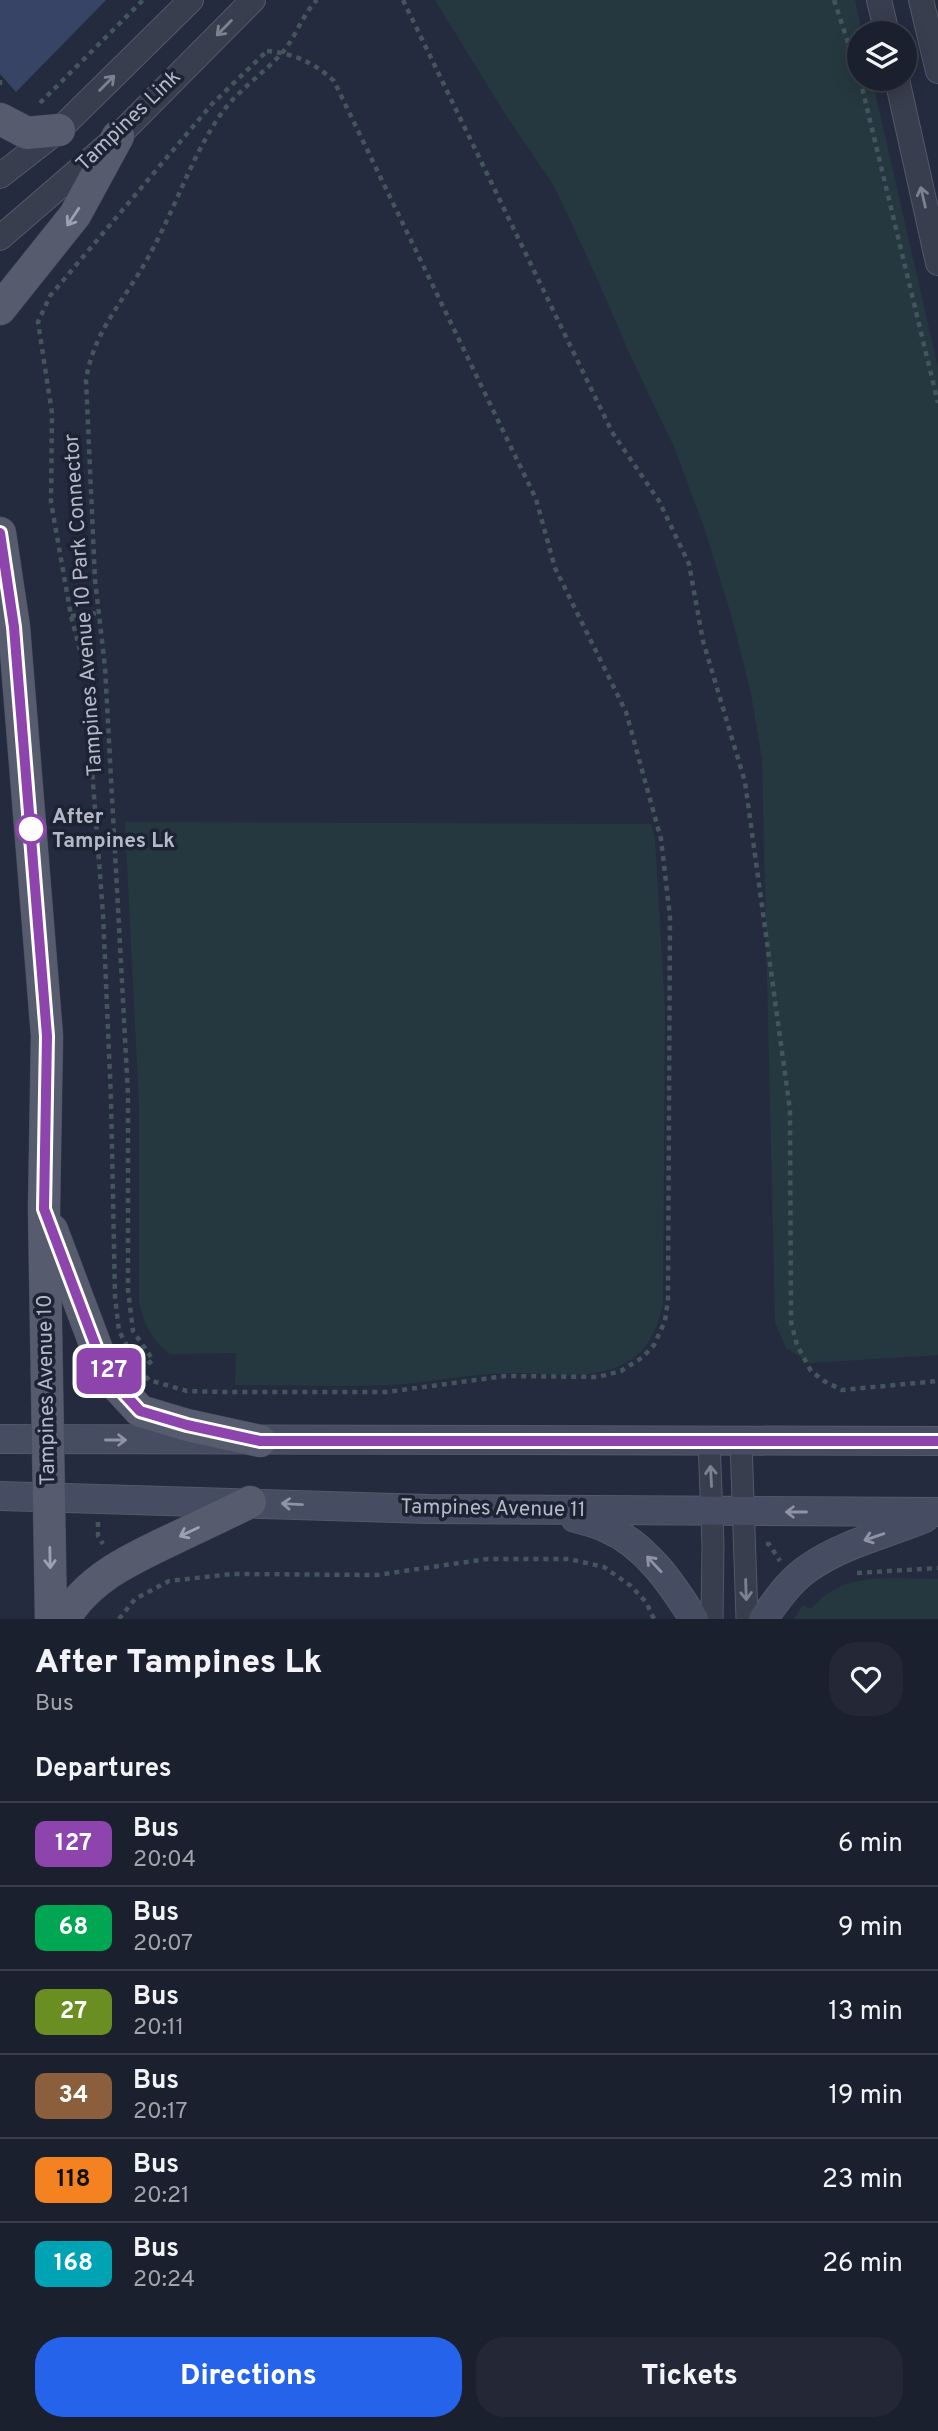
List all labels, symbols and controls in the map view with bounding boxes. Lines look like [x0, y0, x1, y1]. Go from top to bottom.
one-way arrow [216, 19, 233, 36]
map controls [847, 21, 917, 91]
button: layers [847, 21, 917, 91]
street label: Tampines Link [71, 64, 187, 178]
one-way arrow [99, 74, 116, 91]
one-way arrow [916, 186, 929, 209]
one-way arrow [66, 206, 80, 226]
street label: Tampines Avenue 10 Park Connector [59, 433, 109, 777]
place label: After Tampines Lk [52, 804, 175, 855]
marker: After Tampines Lk [16, 814, 46, 844]
street label: Tampines Avenue 10 [32, 1294, 62, 1486]
line badge: 127 [69, 1348, 149, 1394]
text: 127 [91, 1356, 127, 1386]
one-way arrow [104, 1433, 127, 1447]
one-way arrow [704, 1465, 717, 1488]
street label: Tampines Avenue 11 [400, 1494, 586, 1524]
one-way arrow [281, 1498, 304, 1511]
one-way arrow [784, 1505, 807, 1519]
one-way arrow [179, 1525, 200, 1539]
one-way arrow [863, 1531, 885, 1544]
one-way arrow [43, 1546, 57, 1569]
one-way arrow [645, 1556, 662, 1573]
one-way arrow [739, 1578, 752, 1601]
button: heart [829, 1642, 903, 1716]
text: After Tampines Lk [35, 1643, 322, 1685]
text: Bus [35, 1690, 74, 1719]
text: Departures [35, 1753, 172, 1786]
text: Bus [133, 1813, 179, 1846]
text: 6 min [838, 1828, 903, 1861]
text: 127 [55, 1829, 92, 1859]
text: 20:04 [133, 1846, 196, 1875]
text: Bus [133, 1897, 179, 1930]
text: 9 min [838, 1912, 903, 1945]
text: 68 [59, 1913, 88, 1943]
text: 20:07 [133, 1930, 193, 1959]
text: Bus [133, 1981, 179, 2014]
text: 13 min [828, 1996, 903, 2029]
text: 27 [60, 1997, 87, 2027]
text: 20:11 [133, 2014, 184, 2043]
text: Bus [133, 2065, 179, 2098]
text: 19 min [828, 2080, 903, 2113]
text: 34 [59, 2081, 88, 2111]
text: 20:17 [133, 2098, 188, 2127]
text: Bus [133, 2149, 179, 2182]
text: 23 min [822, 2164, 903, 2197]
text: 118 [56, 2165, 91, 2195]
text: 20:21 [133, 2182, 190, 2211]
text: Bus [133, 2233, 179, 2266]
text: 26 min [822, 2248, 903, 2281]
text: 168 [54, 2249, 93, 2279]
text: 20:24 [133, 2266, 195, 2295]
button: Directions [35, 2337, 462, 2417]
button: Tickets [476, 2337, 903, 2417]

